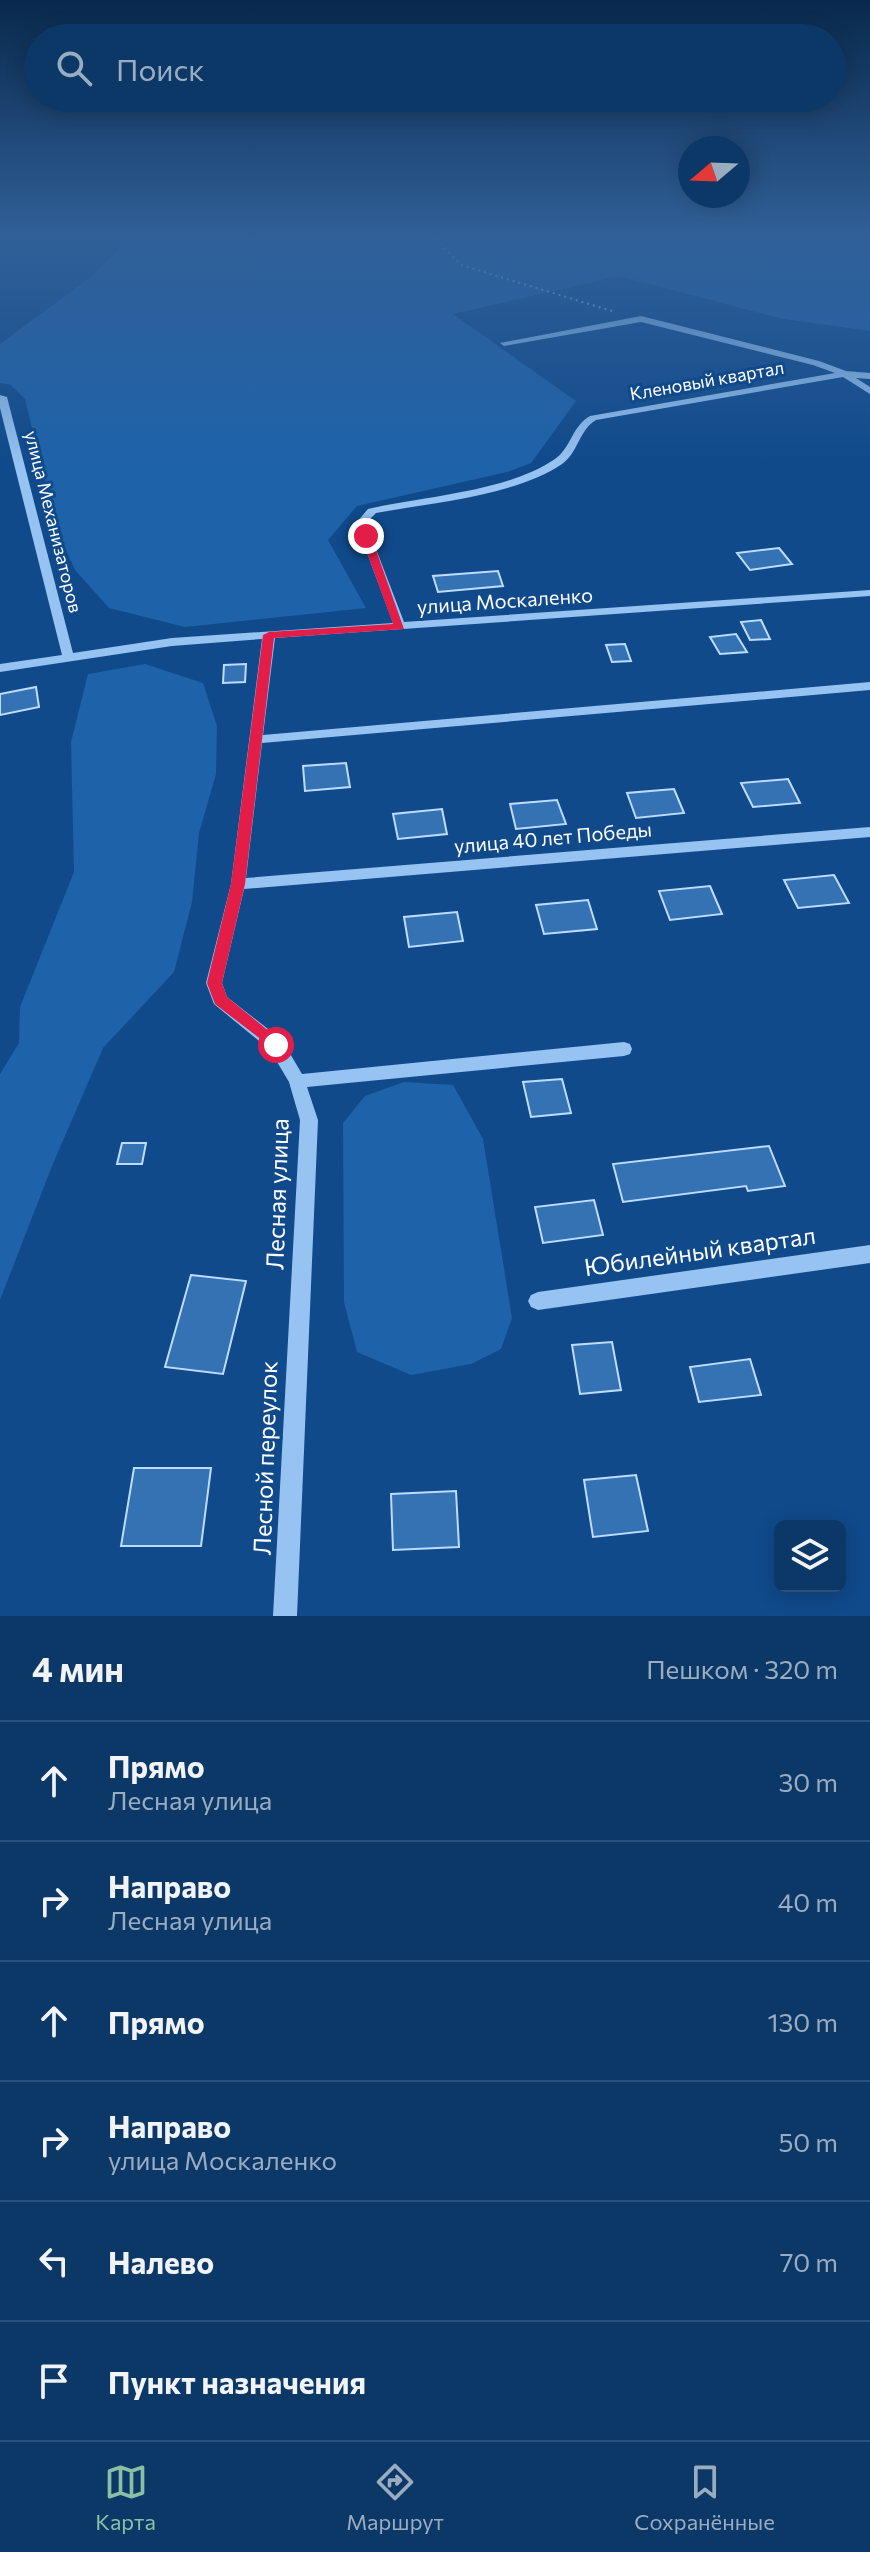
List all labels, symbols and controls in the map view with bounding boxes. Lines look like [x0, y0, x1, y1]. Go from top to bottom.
search box [24, 24, 846, 112]
icon: search [52, 46, 96, 90]
text: Поиск [116, 50, 204, 87]
north arrow [678, 136, 750, 208]
street label: Кленовый квартал [628, 356, 786, 404]
street label: улица Механизаторов [21, 428, 87, 615]
route end [348, 518, 384, 554]
street label: улица Москаленко [416, 582, 594, 618]
street label: улица 40 лет Победы [453, 816, 653, 858]
route start [258, 1027, 294, 1063]
street label: Лесная улица [259, 1118, 294, 1270]
street label: Юбилейный квартал [582, 1220, 817, 1281]
street label: Лесной переулок [247, 1360, 282, 1556]
map controls [774, 1520, 846, 1592]
button: layers [774, 1520, 846, 1592]
text: 4 мин [32, 1647, 124, 1689]
text: Пешком · 320 m [646, 1653, 838, 1684]
text: Прямо [108, 1747, 205, 1784]
icon: ahead [32, 1759, 76, 1803]
text: 30 m [779, 1766, 838, 1797]
text: Лесная улица [108, 1784, 272, 1815]
text: Направо [108, 1867, 231, 1904]
icon: right [32, 1879, 76, 1923]
text: 40 m [778, 1886, 838, 1917]
text: Лесная улица [108, 1904, 272, 1935]
icon: ahead [32, 1999, 76, 2043]
text: Прямо [108, 2003, 205, 2040]
text: 130 m [767, 2006, 838, 2037]
text: Направо [108, 2107, 231, 2144]
icon: right [32, 2119, 76, 2163]
text: 50 m [778, 2126, 838, 2157]
text: улица Москаленко [108, 2144, 337, 2175]
icon: left [32, 2239, 76, 2283]
text: Налево [108, 2243, 214, 2280]
text: 70 m [780, 2246, 838, 2277]
icon: arrive [32, 2359, 76, 2403]
text: Пункт назначения [108, 2363, 366, 2400]
tab: Карта [95, 2460, 156, 2535]
tab: Маршрут [346, 2460, 444, 2535]
tab: Сохранённые [634, 2460, 775, 2535]

